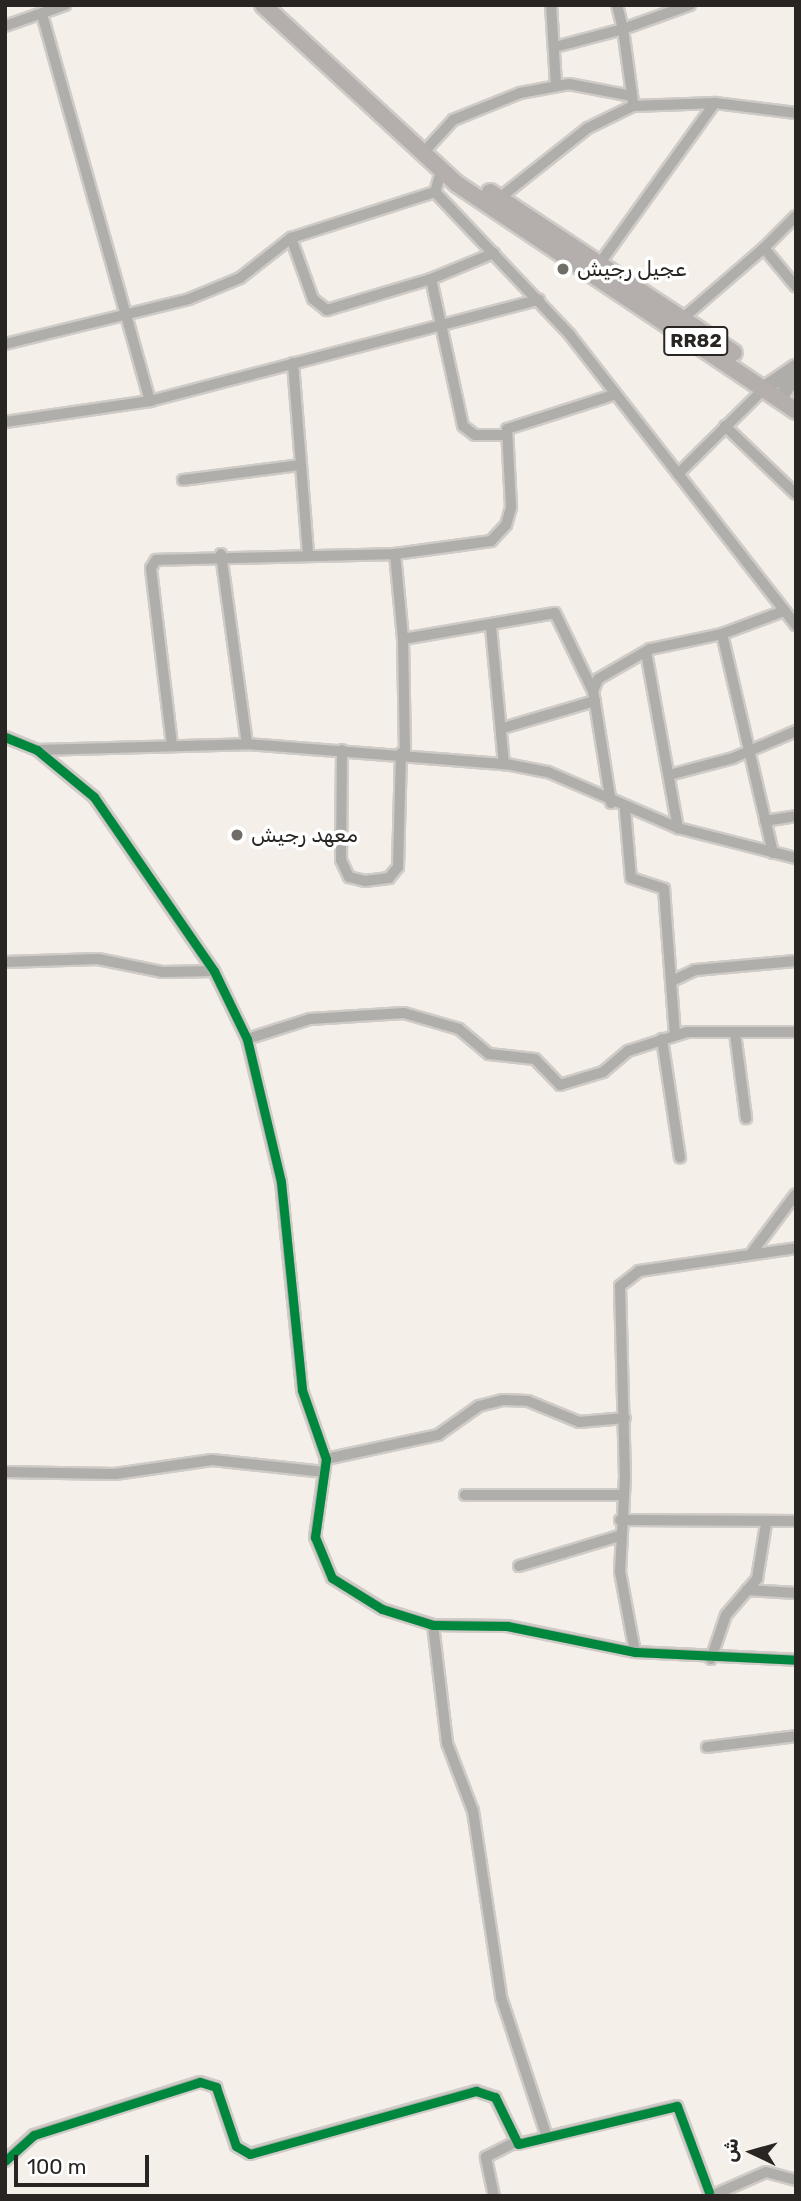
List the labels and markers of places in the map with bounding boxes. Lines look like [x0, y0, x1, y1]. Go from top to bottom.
place label: عجيل رجيش [577, 256, 686, 282]
marker: عجيل رجيش [555, 261, 571, 277]
place label: معهد رجيش [251, 822, 358, 848]
marker: معهد رجيش [229, 827, 245, 843]

